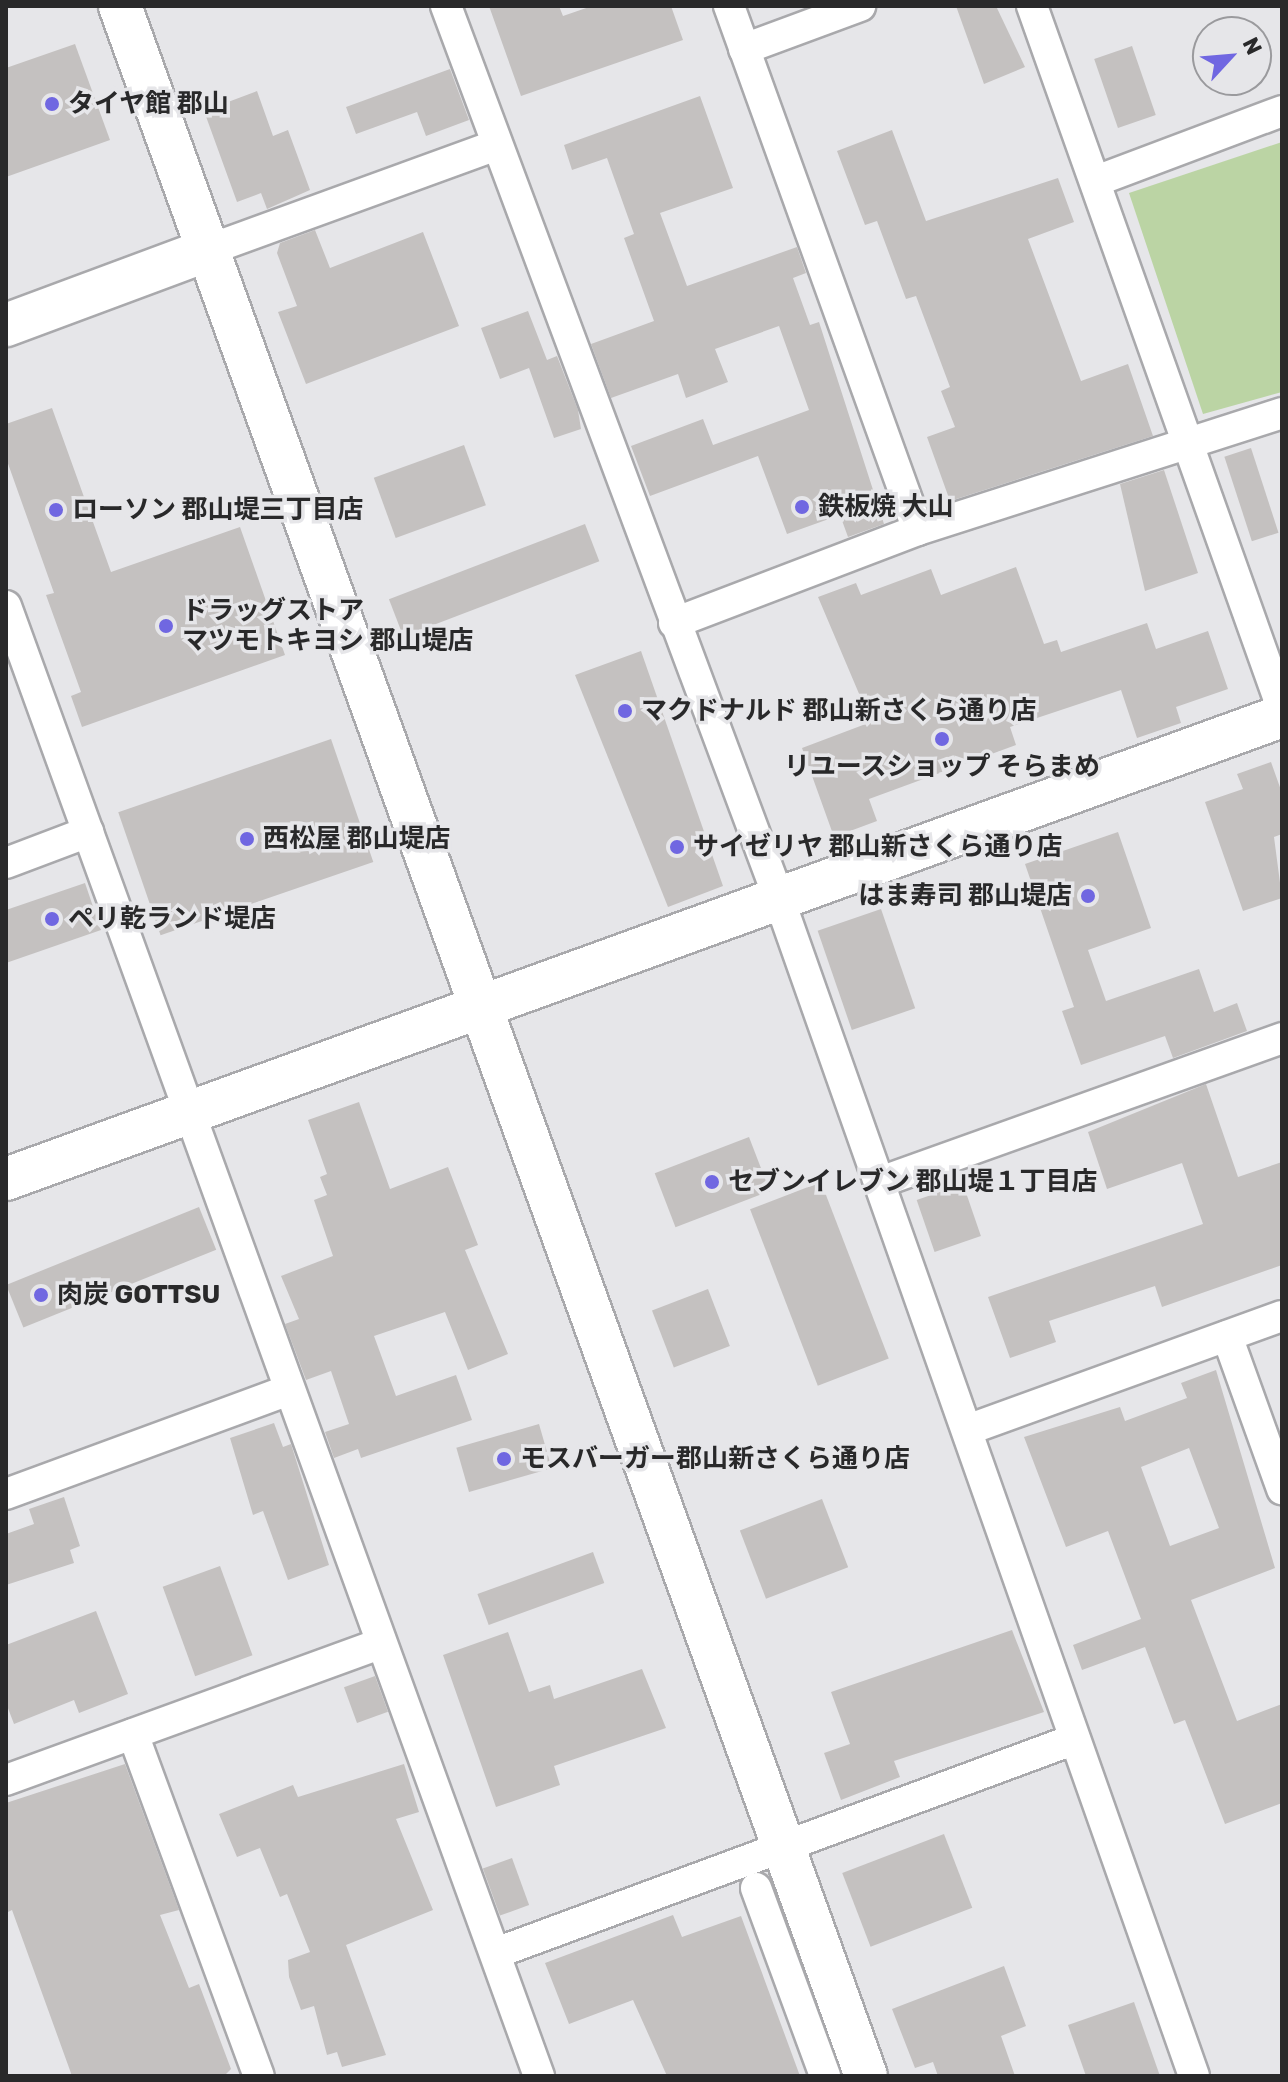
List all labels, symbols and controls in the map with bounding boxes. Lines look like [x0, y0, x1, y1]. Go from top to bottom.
north arrow [1192, 16, 1272, 96]
text: N [1237, 33, 1268, 59]
place label: タイヤ館 郡山 [68, 88, 230, 120]
marker: タイヤ館 郡山 [43, 95, 61, 113]
place label: 鉄板焼 大山 [818, 491, 954, 523]
place label: ローソン 郡山堤三丁目店 [72, 494, 364, 526]
marker: 鉄板焼 大山 [793, 498, 811, 516]
marker: ローソン 郡山堤三丁目店 [47, 501, 65, 519]
place label: ドラッグストア マツモトキヨシ 郡山堤店 [182, 595, 474, 656]
marker: ドラッグストア マツモトキヨシ 郡山堤店 [157, 617, 175, 635]
place label: マクドナルド 郡山新さくら通り店 [641, 695, 1037, 727]
marker: マクドナルド 郡山新さくら通り店 [616, 702, 634, 720]
marker: リユースショップ そらまめ [933, 730, 951, 748]
place label: リユースショップ そらまめ [783, 751, 1101, 783]
place label: 西松屋 郡山堤店 [263, 823, 451, 855]
marker: 西松屋 郡山堤店 [238, 830, 256, 848]
place label: サイゼリヤ 郡山新さくら通り店 [693, 831, 1063, 863]
marker: サイゼリヤ 郡山新さくら通り店 [668, 838, 686, 856]
place label: はま寿司 郡山堤店 [858, 880, 1072, 912]
marker: はま寿司 郡山堤店 [1079, 887, 1097, 905]
place label: ペリ乾ランド堤店 [68, 903, 276, 935]
marker: ペリ乾ランド堤店 [43, 910, 61, 928]
place label: セブンイレブン 郡山堤１丁目店 [728, 1166, 1098, 1198]
marker: セブンイレブン 郡山堤１丁目店 [703, 1173, 721, 1191]
place label: 肉炭 GOTTSU [57, 1279, 220, 1311]
marker: 肉炭 GOTTSU [32, 1286, 50, 1304]
place label: モスバーガー郡山新さくら通り店 [520, 1443, 910, 1475]
marker: モスバーガー郡山新さくら通り店 [495, 1450, 513, 1468]

